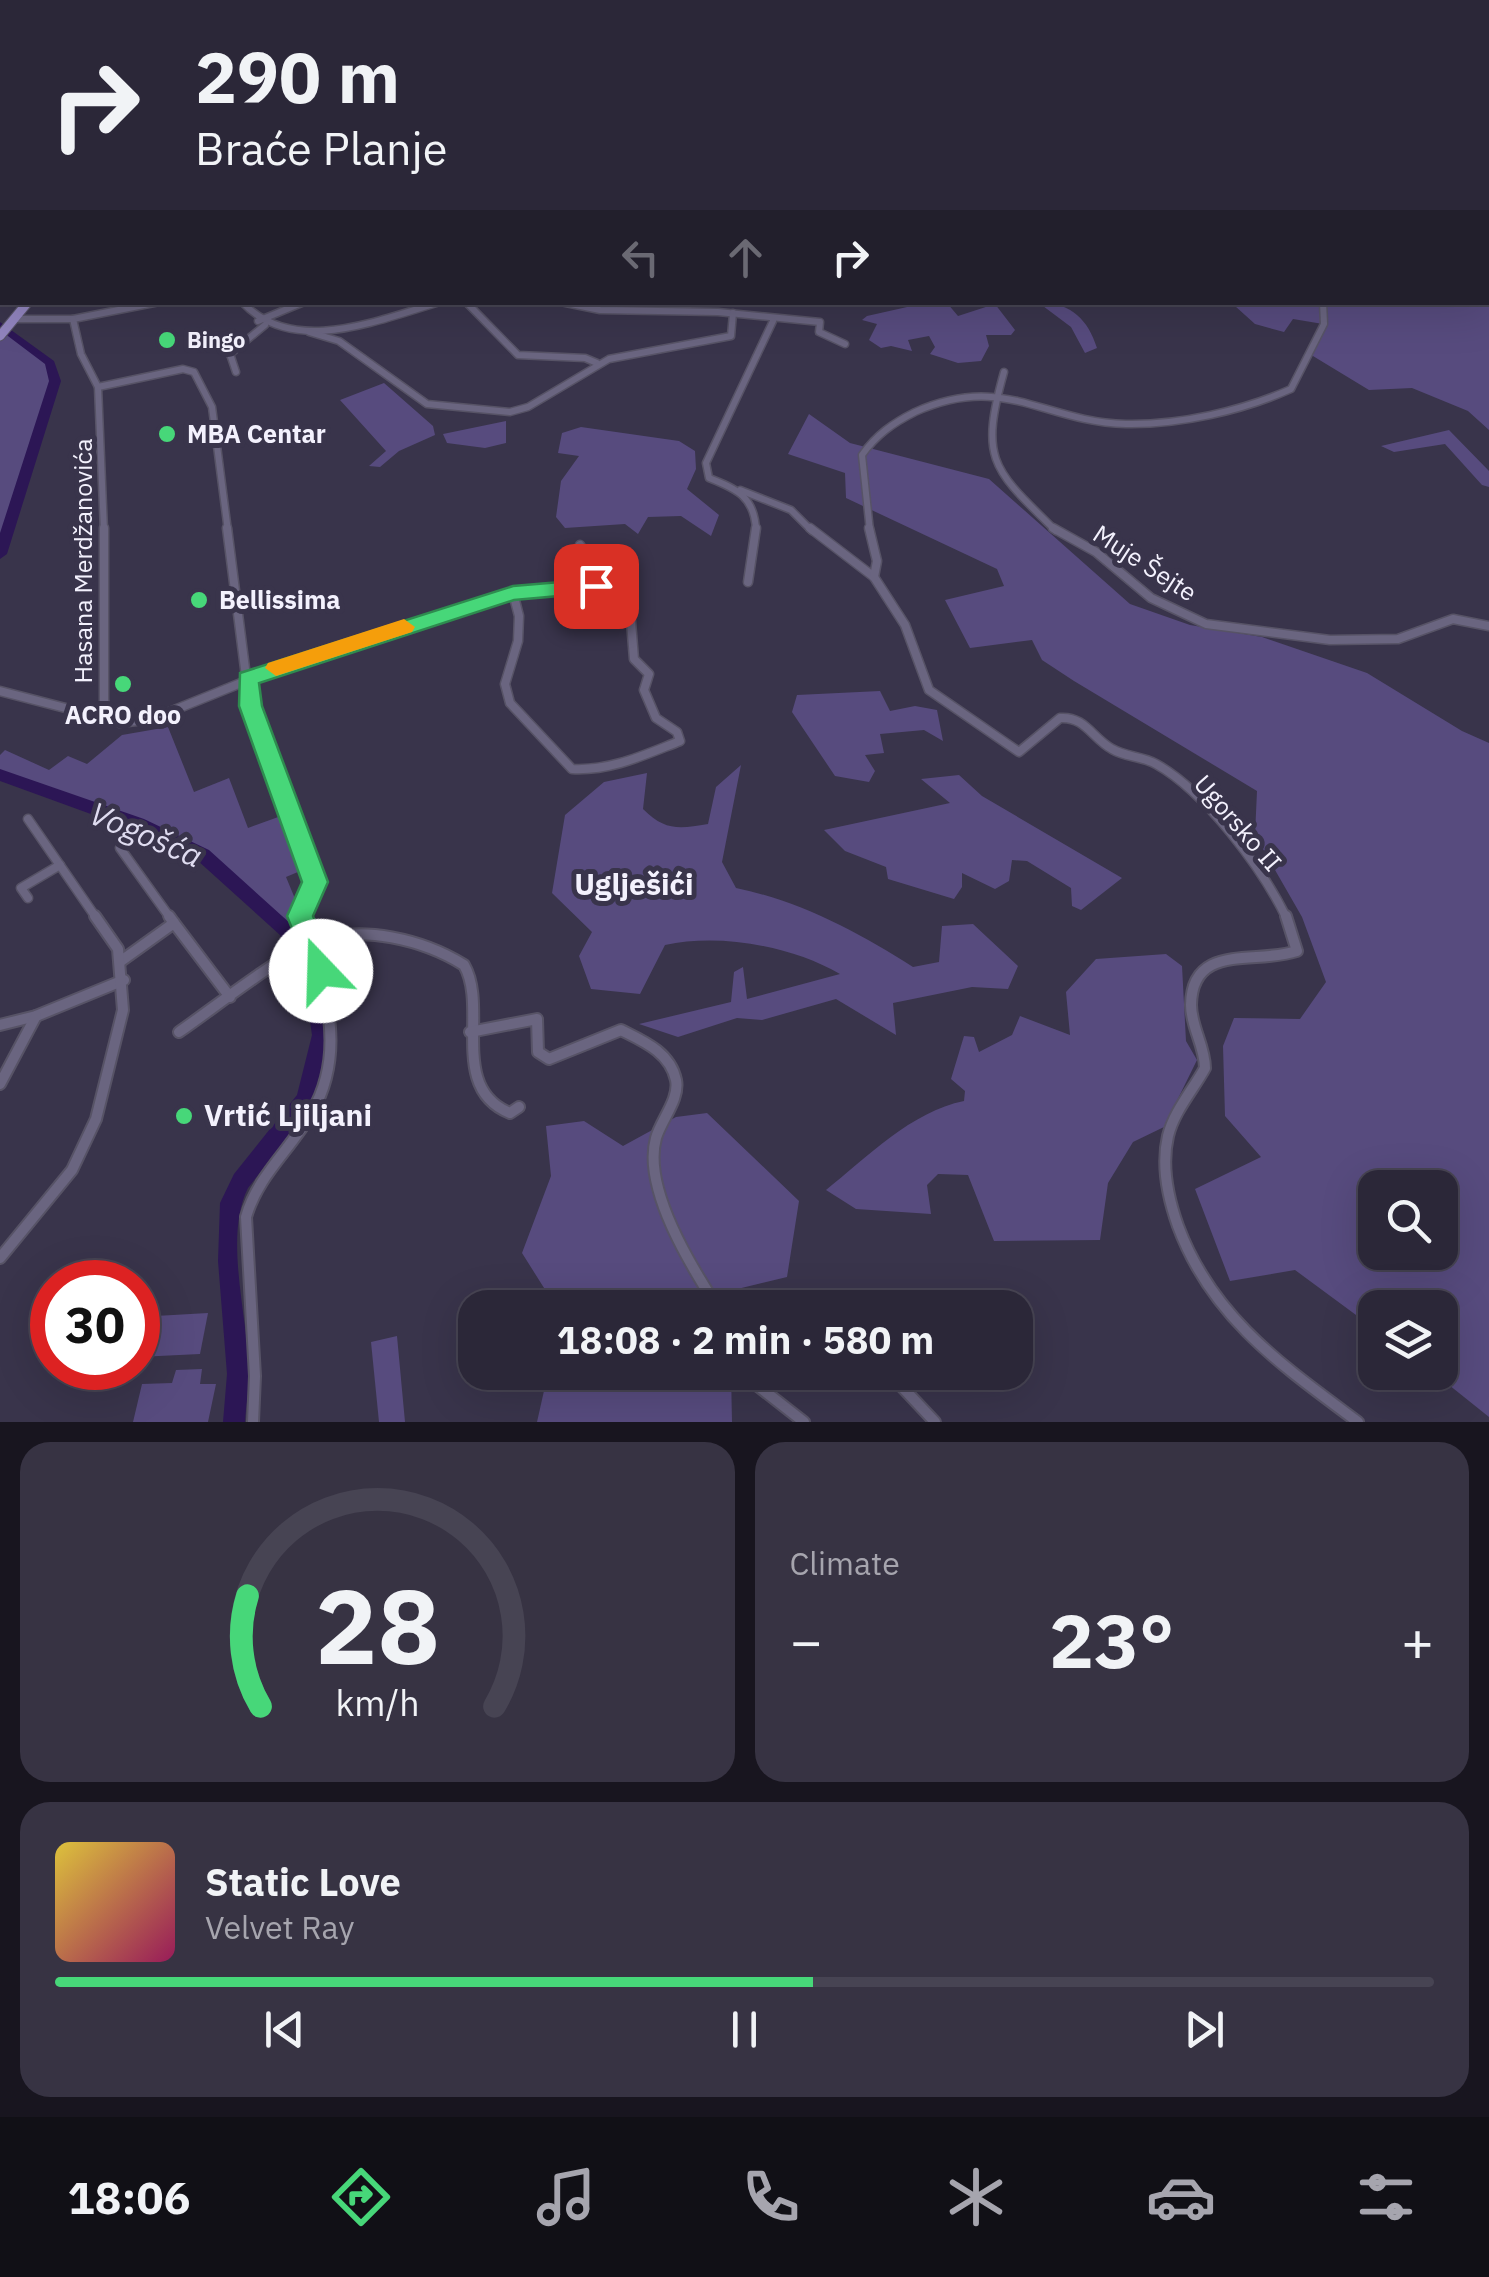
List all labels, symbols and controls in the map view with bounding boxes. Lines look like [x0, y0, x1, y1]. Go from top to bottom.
text: 290 m [195, 31, 400, 122]
icon: right [30, 40, 160, 170]
text: Braće Planje [195, 119, 448, 177]
icon: left [613, 230, 668, 285]
icon: ahead [718, 230, 773, 285]
icon: right [823, 230, 878, 285]
place label: Bingo [187, 325, 246, 354]
marker: Bingo [156, 329, 178, 351]
place label: MBA Centar [187, 417, 326, 450]
marker: MBA Centar [156, 423, 178, 445]
street label: Hasana Merdžanovića [66, 439, 99, 683]
street label: Muje Šejte [1087, 517, 1203, 608]
pin [554, 544, 639, 629]
icon: arrive [569, 559, 624, 614]
place label: Bellissima [219, 583, 341, 616]
marker: Bellissima [188, 589, 210, 611]
marker: ACRO doo [112, 673, 134, 695]
place label: ACRO doo [65, 698, 181, 731]
street label: Ugorsko II [1187, 767, 1289, 878]
water label: Vogošća [84, 792, 209, 877]
district label: Uglješići [574, 864, 694, 903]
position arrow [269, 919, 373, 1023]
place label: Vrtić Ljiljani [204, 1095, 372, 1134]
marker: Vrtić Ljiljani [173, 1105, 195, 1127]
map controls [1358, 1170, 1458, 1390]
button: search [1358, 1170, 1458, 1270]
speed limit sign: 30 [30, 1260, 160, 1390]
button: layers [1358, 1290, 1458, 1390]
text: 18:08 · 2 min · 580 m [557, 1315, 934, 1364]
text: Climate [790, 1542, 900, 1584]
text: 28 [315, 1557, 440, 1693]
text: 23° [1049, 1591, 1174, 1689]
text: − [790, 1605, 823, 1676]
text: + [1401, 1605, 1434, 1676]
text: km/h [335, 1679, 419, 1726]
text: Static Love [205, 1857, 401, 1906]
text: Velvet Ray [205, 1906, 354, 1948]
icon: previous [257, 2002, 312, 2057]
icon: pause [717, 2002, 772, 2057]
icon: next [1177, 2002, 1232, 2057]
icon: directions [326, 2162, 396, 2232]
icon: music [531, 2162, 601, 2232]
icon: phone [736, 2162, 806, 2232]
icon: climate [941, 2162, 1011, 2232]
icon: car [1146, 2162, 1216, 2232]
icon: filters [1351, 2162, 1421, 2232]
text: 18:06 [68, 2168, 190, 2226]

